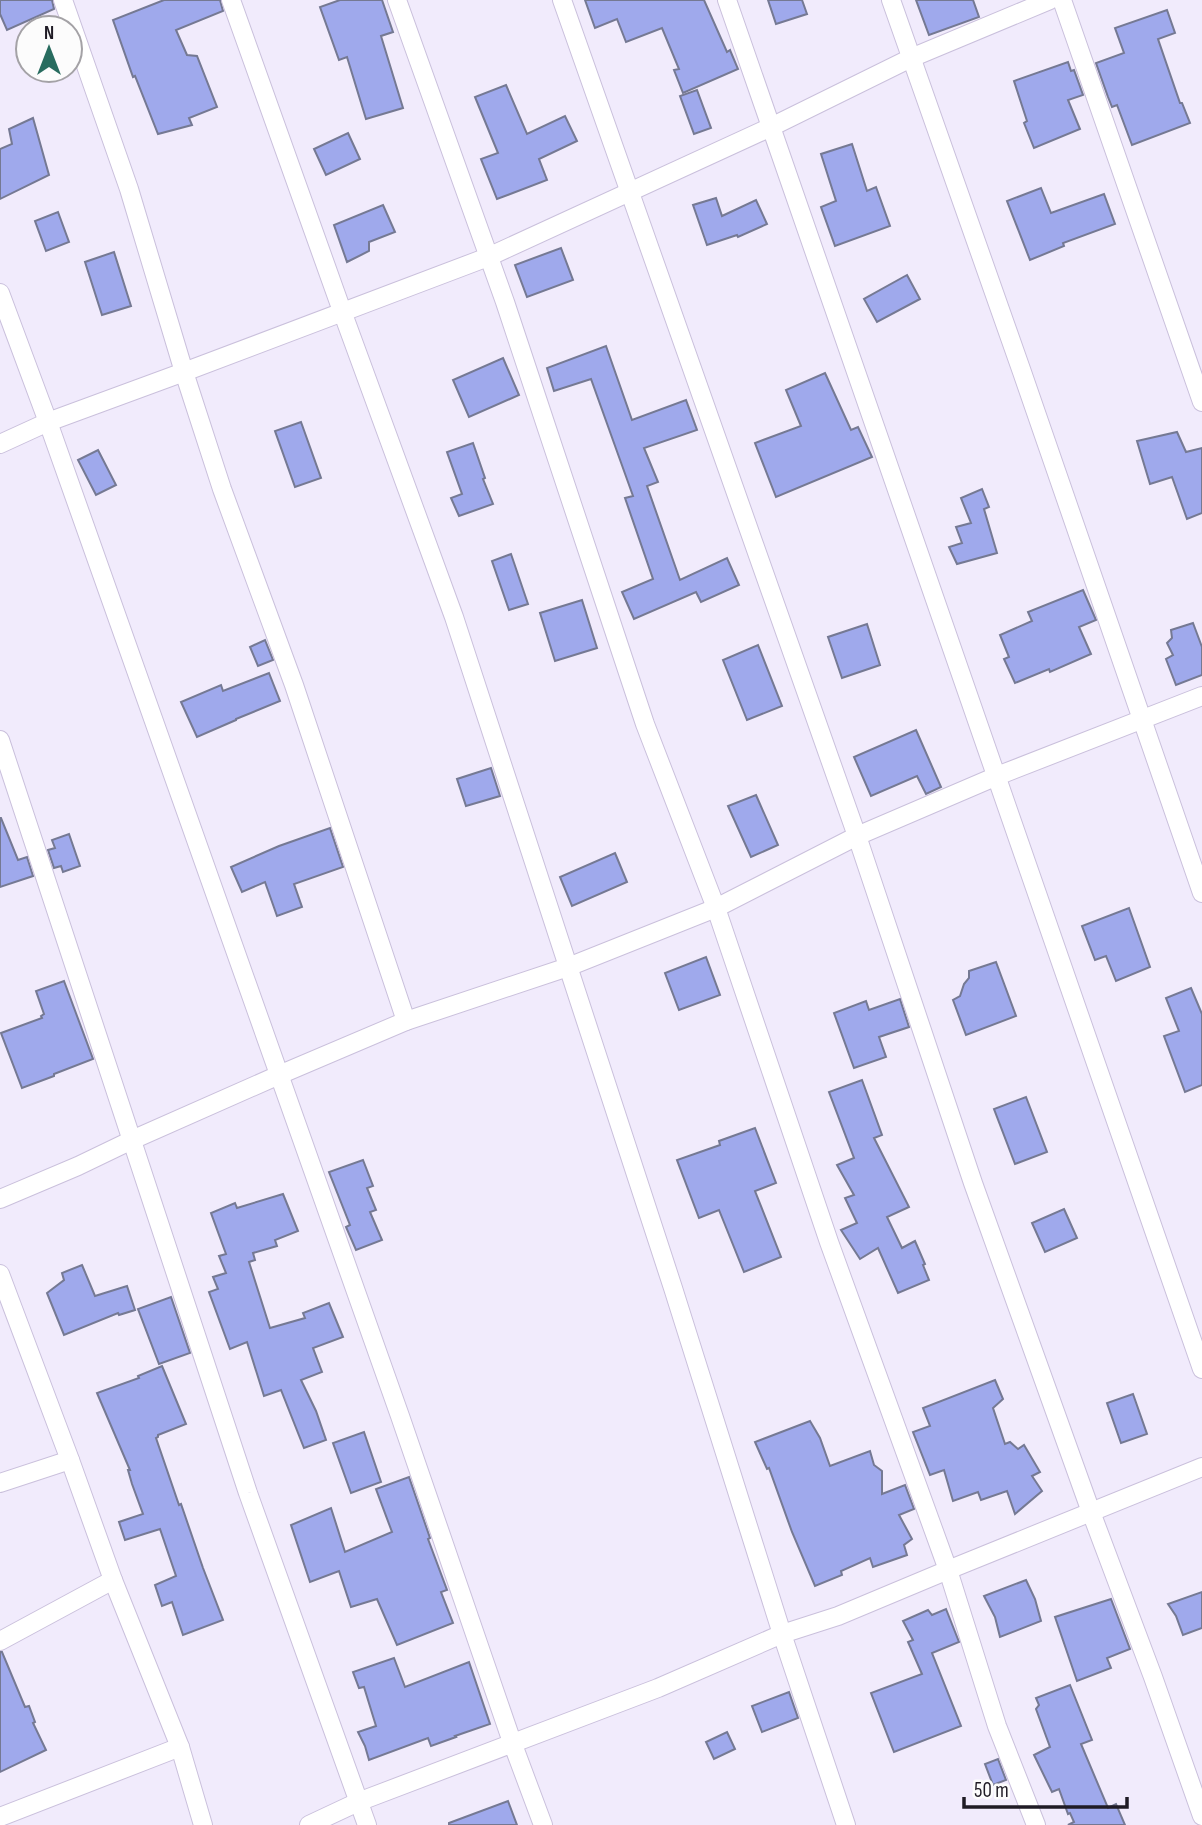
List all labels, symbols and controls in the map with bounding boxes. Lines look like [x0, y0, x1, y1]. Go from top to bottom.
north arrow [14, 14, 84, 84]
text: N [44, 22, 54, 45]
scale bar [964, 1766, 1127, 1810]
text: 50 m [974, 1778, 1009, 1803]

